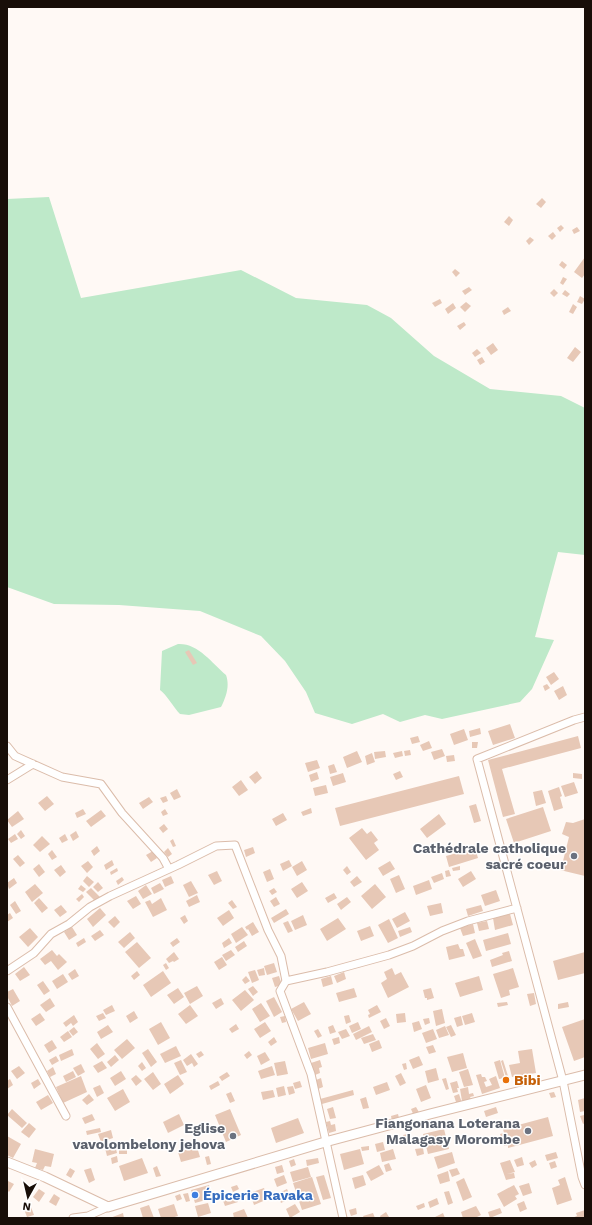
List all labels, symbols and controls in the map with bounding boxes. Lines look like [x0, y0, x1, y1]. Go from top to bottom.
place label: Cathédrale catholique sacré coeur [413, 840, 566, 872]
marker: Cathédrale catholique sacré coeur [569, 851, 579, 861]
place label: Bibi [514, 1072, 541, 1088]
marker: Bibi [501, 1075, 511, 1085]
place label: Fiangonana Loterana Malagasy Morombe [375, 1115, 521, 1147]
place label: Eglise vavolombelony jehova [72, 1120, 226, 1152]
marker: Fiangonana Loterana Malagasy Morombe [523, 1126, 533, 1136]
marker: Eglise vavolombelony jehova [228, 1131, 238, 1141]
north arrow [8, 1177, 48, 1217]
place label: Épicerie Ravaka [203, 1187, 314, 1203]
marker: Épicerie Ravaka [190, 1190, 200, 1200]
text: N [22, 1199, 32, 1213]

